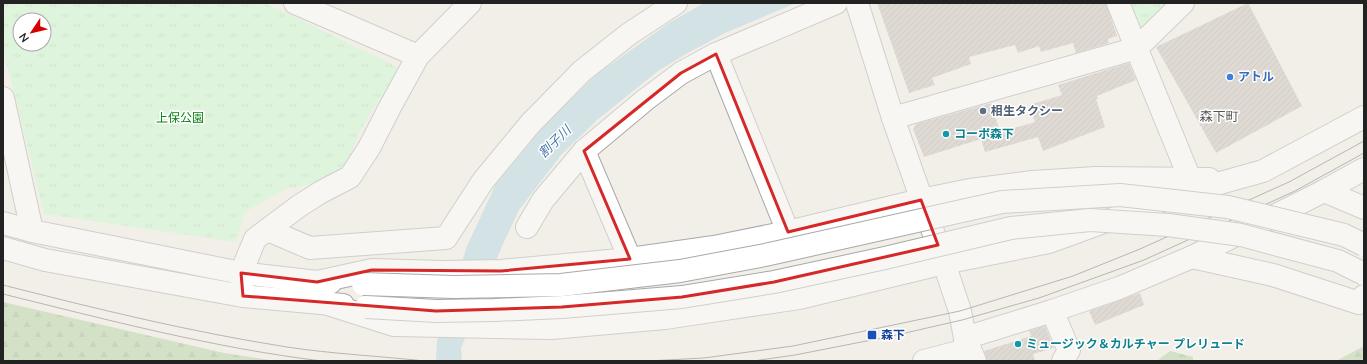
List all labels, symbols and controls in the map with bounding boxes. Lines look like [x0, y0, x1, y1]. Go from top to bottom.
north arrow [12, 12, 52, 52]
text: N [16, 30, 33, 45]
place label: アトル [1238, 69, 1274, 85]
marker: アトル [1225, 72, 1235, 82]
place label: 相生タクシー [991, 103, 1063, 119]
marker: 相生タクシー [978, 106, 988, 116]
district label: 森下町 [1199, 108, 1239, 126]
park label: 上保公園 [156, 110, 204, 126]
water label: 割子川 [535, 120, 577, 162]
place label: コーポ森下 [954, 126, 1014, 142]
marker: コーポ森下 [941, 129, 951, 139]
place label: 森下 [881, 327, 905, 343]
marker: 森下 [866, 329, 878, 341]
place label: ミュージック＆カルチャー プレリュード [1026, 336, 1245, 352]
marker: ミュージック＆カルチャー プレリュード [1013, 339, 1023, 349]

